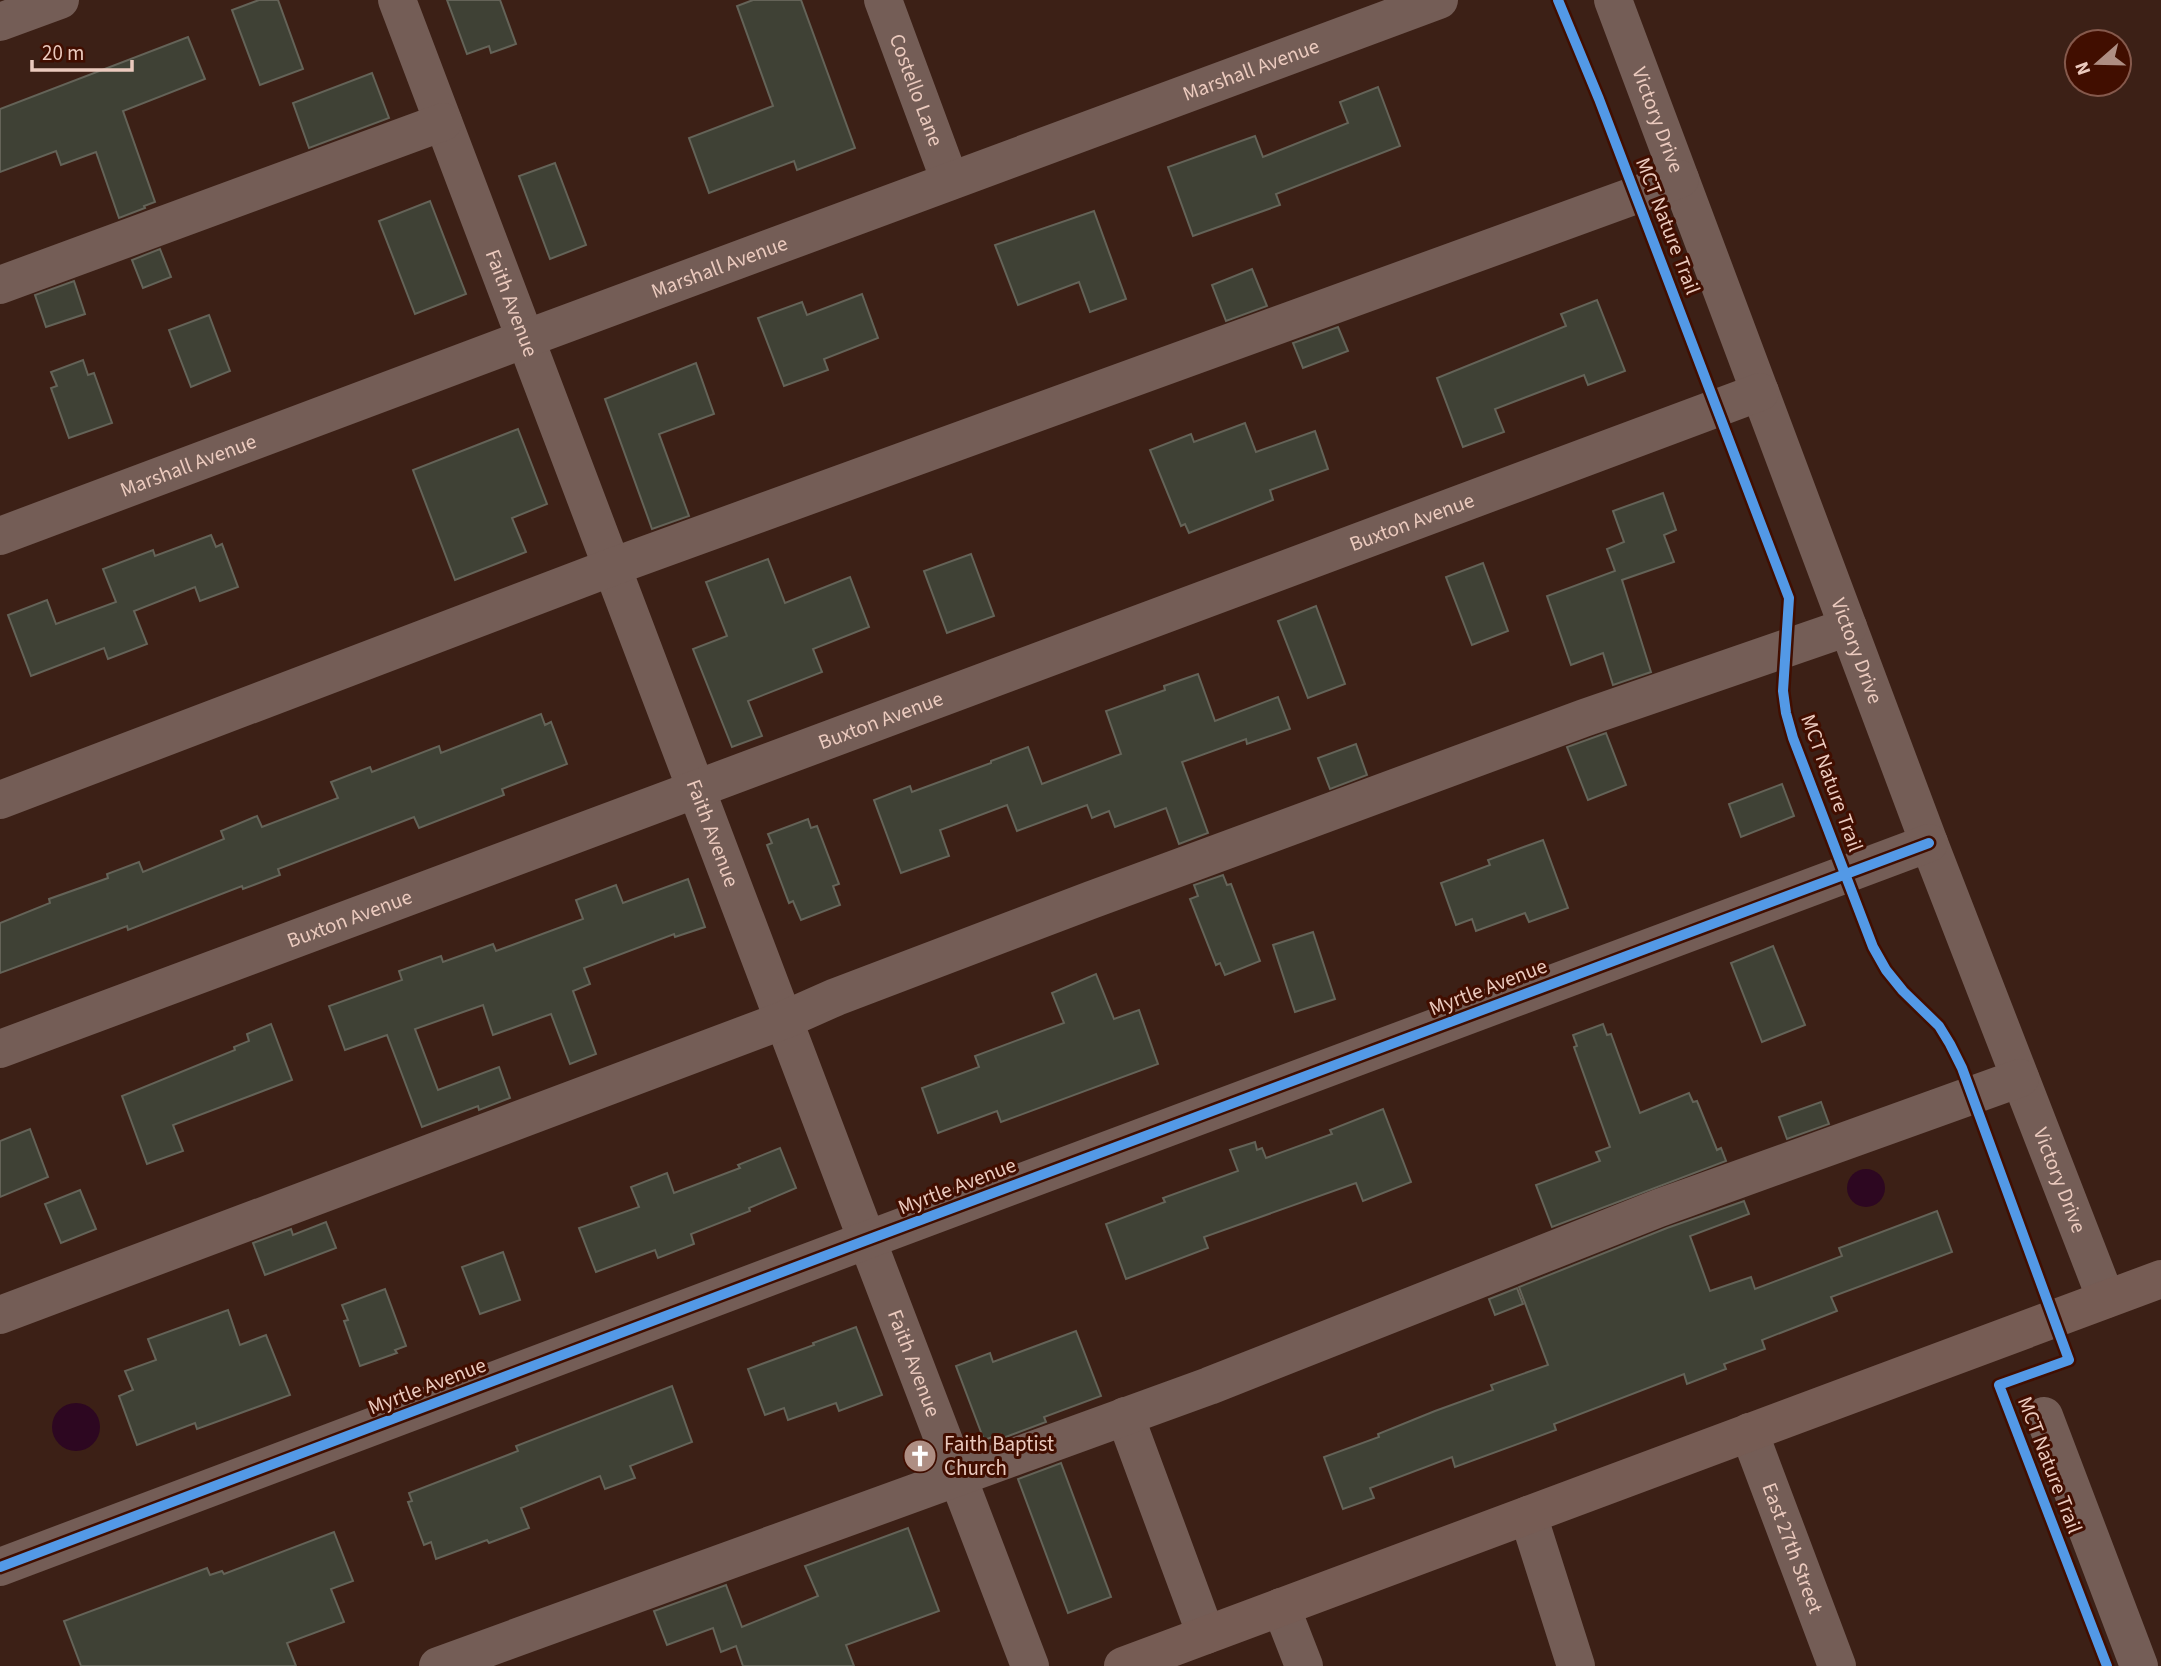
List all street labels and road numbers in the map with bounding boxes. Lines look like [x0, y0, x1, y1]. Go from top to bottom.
street label: Costello Lane [882, 29, 951, 151]
street label: Marshall Avenue [1178, 31, 1323, 109]
street label: Victory Drive [1624, 63, 1691, 177]
street label: MCT Nature Trail [1628, 153, 1708, 299]
street label: Marshall Avenue [647, 228, 792, 306]
street label: Faith Avenue [478, 245, 546, 361]
street label: Marshall Avenue [116, 426, 261, 505]
street label: Buxton Avenue [1345, 485, 1479, 559]
street label: Victory Drive [1823, 594, 1890, 708]
street label: Buxton Avenue [814, 683, 947, 757]
street label: MCT Nature Trail [1793, 710, 1871, 856]
street label: Faith Avenue [679, 775, 747, 891]
street label: Buxton Avenue [283, 882, 416, 956]
street label: Myrtle Avenue [1425, 951, 1551, 1023]
street label: Victory Drive [2026, 1123, 2094, 1237]
street label: Myrtle Avenue [894, 1150, 1020, 1222]
street label: Faith Avenue [880, 1305, 948, 1421]
street label: Myrtle Avenue [364, 1350, 490, 1422]
street label: MCT Nature Trail [2010, 1392, 2090, 1538]
street label: East 27th Street [1754, 1478, 1831, 1618]

